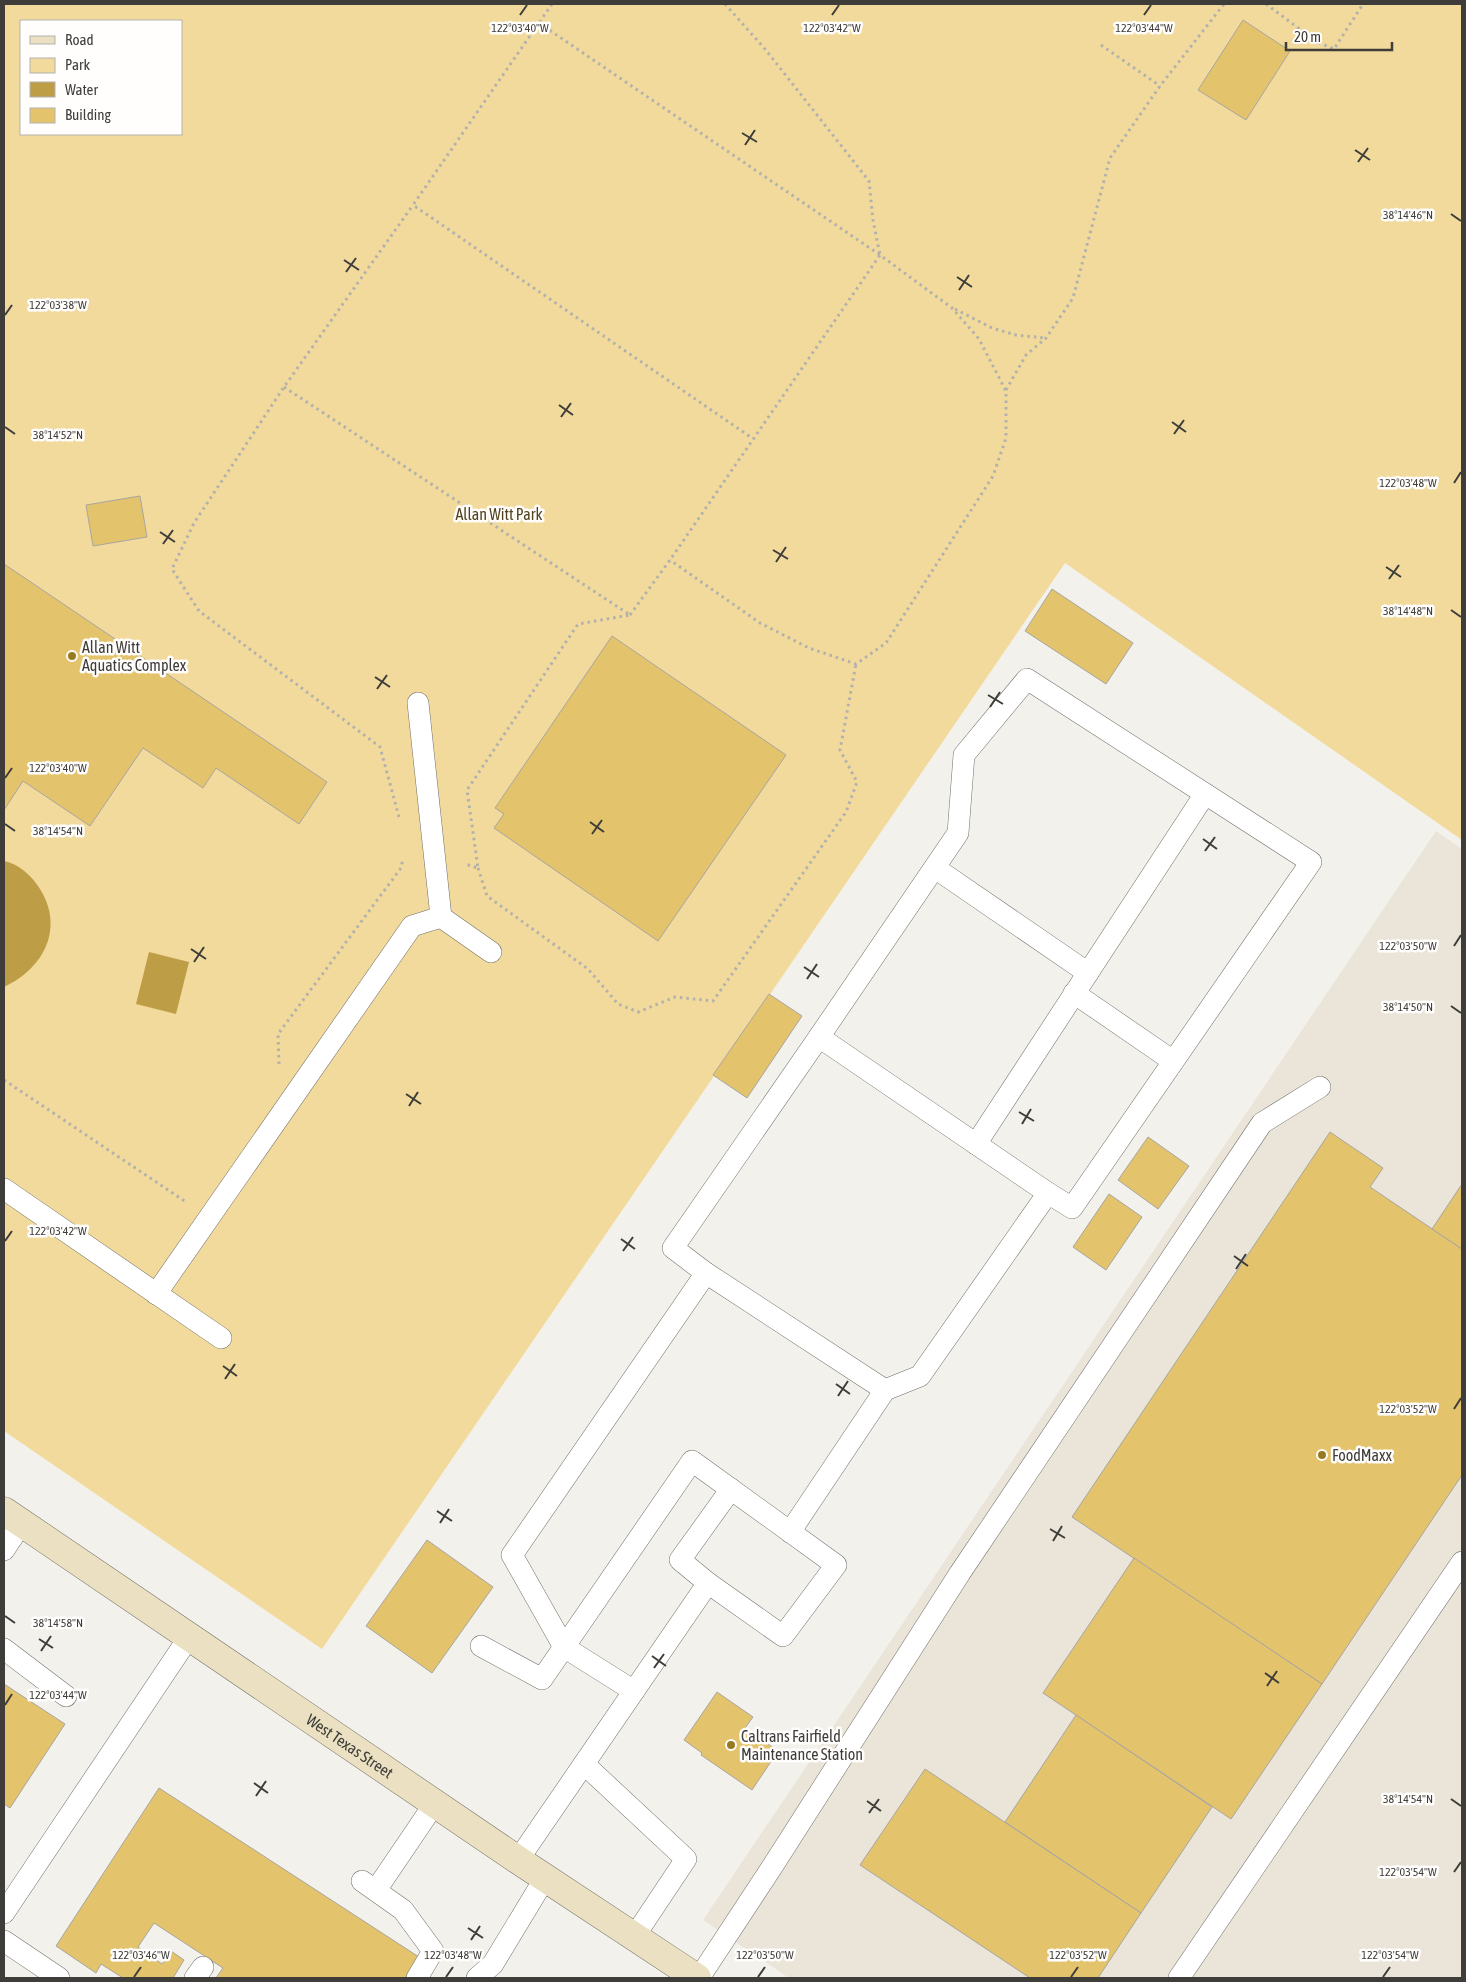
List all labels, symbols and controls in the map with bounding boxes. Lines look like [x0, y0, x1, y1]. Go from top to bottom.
legend [20, 20, 182, 135]
scale bar [1286, 20, 1392, 52]
text: 122°03'40"W [491, 21, 549, 35]
text: 122°03'42"W [803, 21, 861, 35]
text: 122°03'44"W [1115, 21, 1173, 35]
text: 20 m [1294, 28, 1321, 45]
text: Road [65, 31, 94, 48]
text: Park [65, 56, 90, 73]
text: Water [65, 81, 98, 98]
text: Building [65, 106, 111, 123]
text: 38°14'46"N [1383, 208, 1433, 222]
text: 122°03'38"W [29, 298, 87, 312]
text: 38°14'52"N [33, 428, 83, 442]
text: 122°03'48"W [1379, 476, 1437, 490]
park label: Allan Witt Park [455, 505, 543, 523]
text: 38°14'48"N [1383, 604, 1433, 618]
place label: Allan Witt Aquatics Complex [82, 638, 187, 675]
marker: Allan Witt Aquatics Complex [66, 650, 78, 662]
text: 122°03'40"W [29, 761, 87, 775]
text: 38°14'54"N [33, 824, 83, 838]
text: 122°03'50"W [1379, 939, 1437, 953]
text: 38°14'50"N [1383, 1000, 1433, 1014]
text: 122°03'42"W [29, 1224, 87, 1238]
text: 122°03'52"W [1379, 1402, 1437, 1416]
place label: FoodMaxx [1332, 1446, 1392, 1464]
marker: FoodMaxx [1316, 1449, 1328, 1461]
text: 38°14'58"N [33, 1616, 83, 1630]
text: 122°03'44"W [29, 1688, 87, 1702]
street label: West Texas Street [303, 1710, 397, 1782]
place label: Caltrans Fairfield Maintenance Station [741, 1727, 863, 1763]
marker: Caltrans Fairfield Maintenance Station [725, 1739, 737, 1751]
text: 38°14'54"N [1383, 1792, 1433, 1806]
text: 122°03'54"W [1379, 1865, 1437, 1879]
text: 122°03'46"W [112, 1948, 170, 1962]
text: 122°03'48"W [424, 1948, 482, 1962]
text: 122°03'50"W [736, 1948, 794, 1962]
text: 122°03'52"W [1049, 1948, 1107, 1962]
text: 122°03'54"W [1361, 1948, 1419, 1962]

